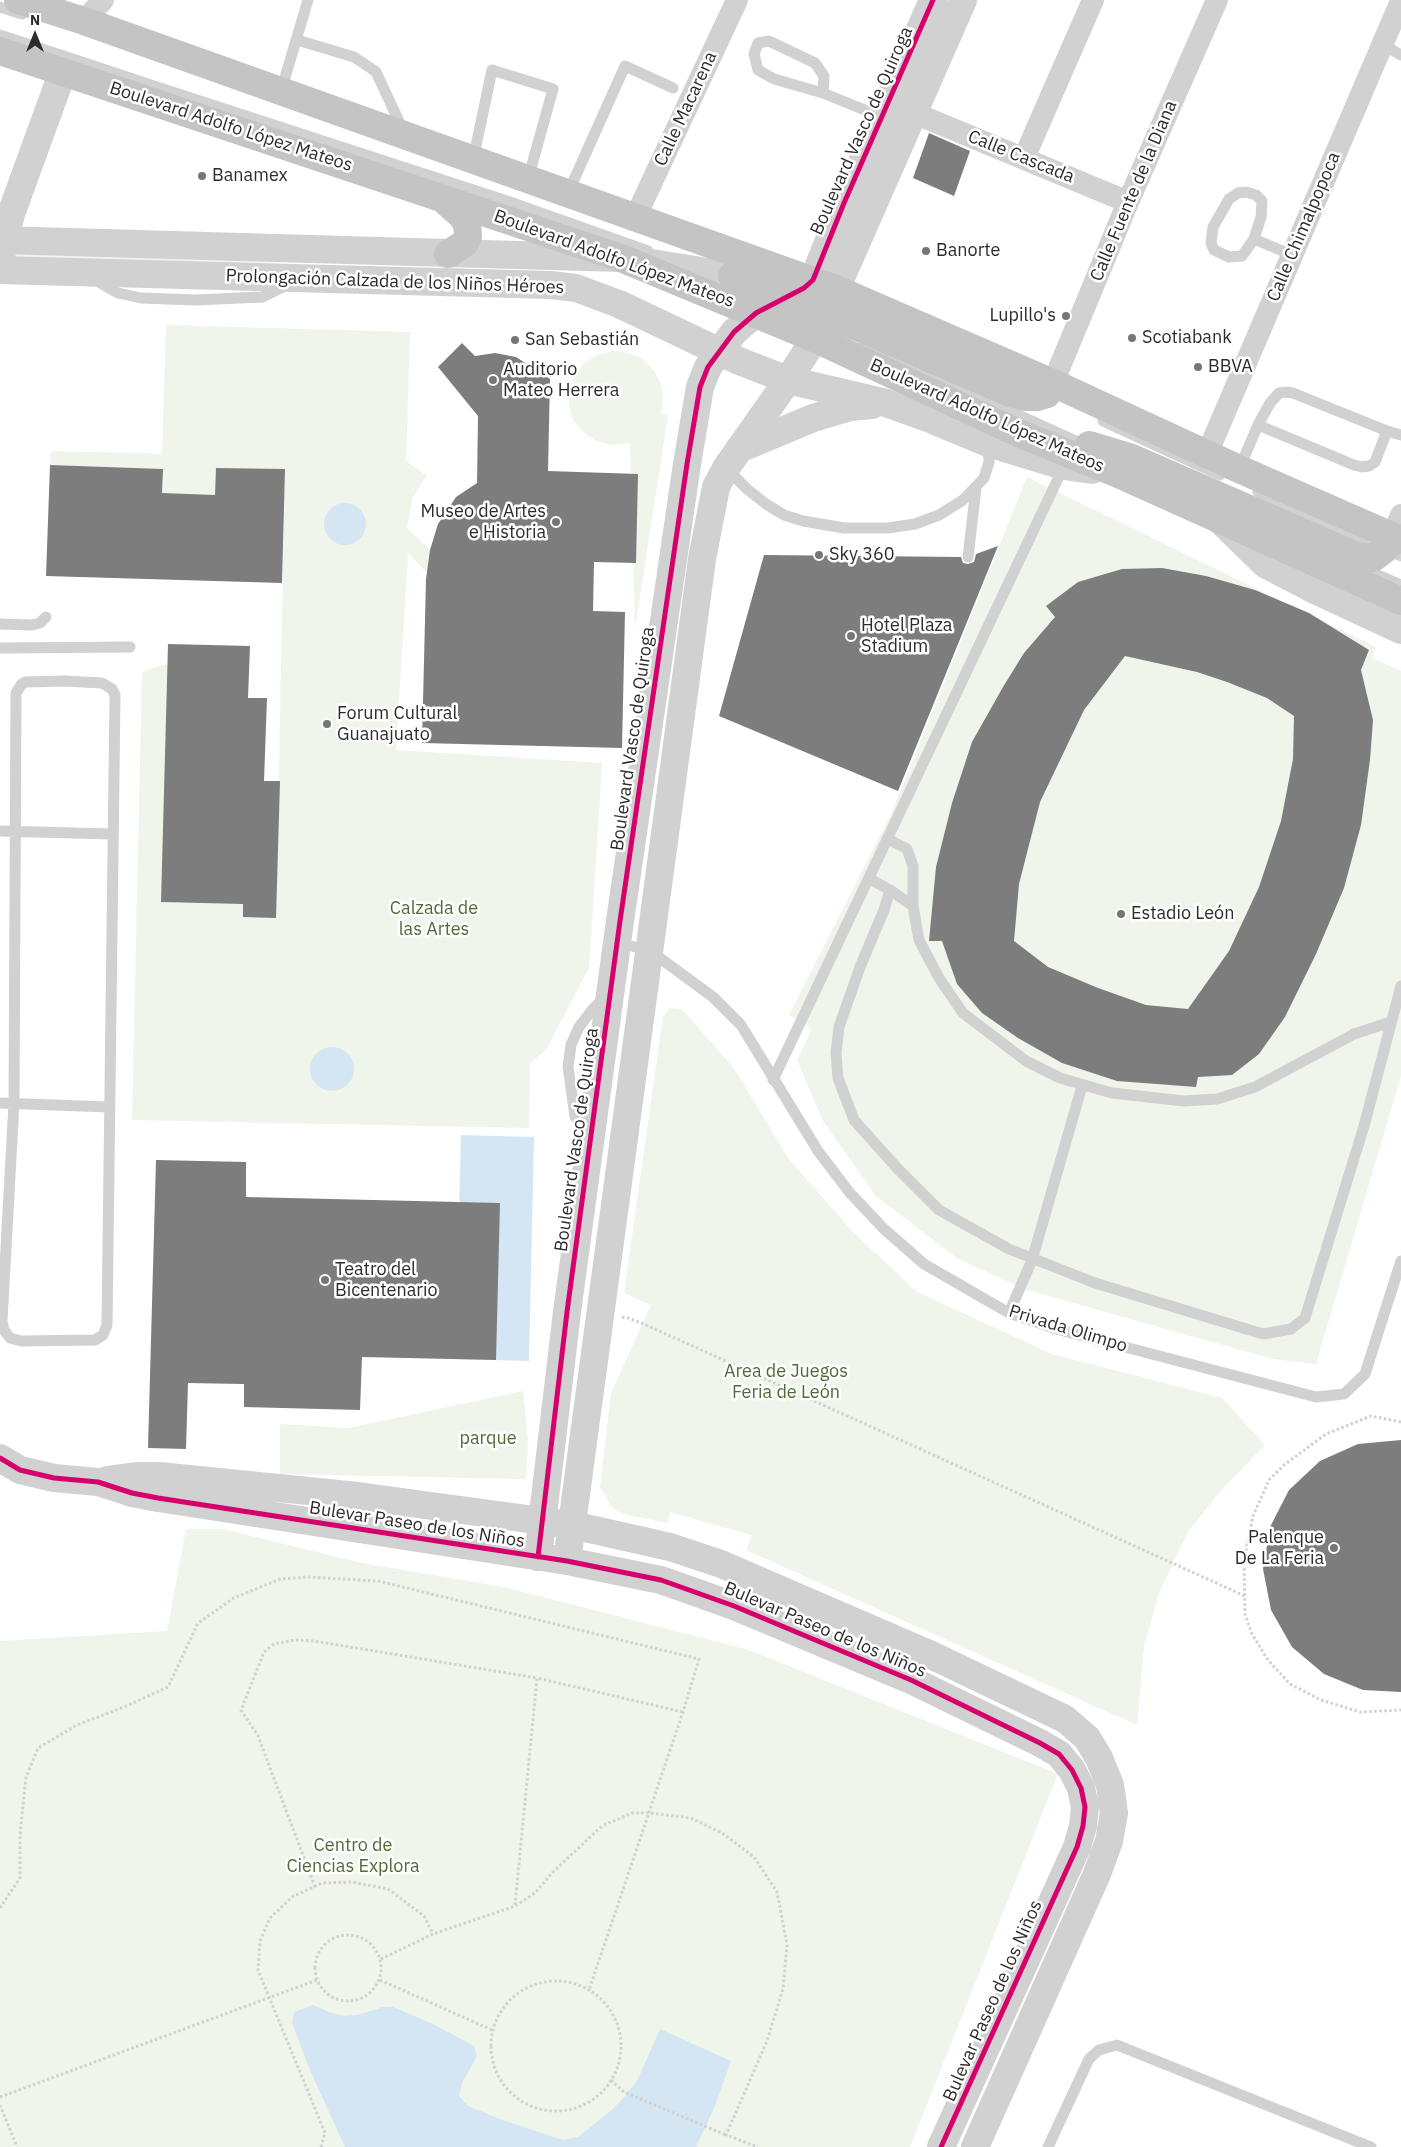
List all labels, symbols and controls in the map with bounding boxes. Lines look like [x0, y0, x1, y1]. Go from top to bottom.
north arrow [10, 10, 60, 60]
text: N [30, 11, 40, 29]
street label: Boulevard Vasco de Quiroga [806, 23, 918, 239]
street label: Calle Macarena [650, 48, 722, 170]
street label: Boulevard Adolfo López Mateos [107, 77, 355, 177]
street label: Calle Fuente de la Diana [1086, 97, 1182, 285]
street label: Calle Cascada [965, 126, 1077, 188]
street label: Calle Chimalpopoca [1263, 149, 1345, 305]
place label: Banamex [212, 165, 288, 187]
marker: Banamex [196, 170, 208, 182]
street label: Boulevard Adolfo López Mateos [491, 205, 737, 313]
place label: Banorte [936, 240, 1000, 262]
marker: Banorte [920, 245, 932, 257]
street label: Prolongación Calzada de los Niños Héroes [225, 265, 565, 299]
place label: Lupillo's [989, 305, 1056, 327]
marker: Lupillo's [1060, 310, 1072, 322]
place label: Scotiabank [1142, 327, 1232, 349]
place label: San Sebastián [525, 329, 639, 351]
marker: Scotiabank [1126, 332, 1138, 344]
marker: San Sebastián [509, 334, 521, 346]
street label: Boulevard Adolfo López Mateos [867, 354, 1107, 478]
place label: BBVA [1208, 356, 1253, 378]
place label: Auditorio Mateo Herrera [503, 359, 619, 402]
marker: BBVA [1192, 361, 1204, 373]
marker: Auditorio Mateo Herrera [487, 374, 499, 386]
place label: Museo de Artes e Historia [421, 501, 546, 544]
marker: Museo de Artes e Historia [550, 516, 562, 528]
place label: Sky 360 [829, 544, 895, 566]
marker: Sky 360 [813, 549, 825, 561]
place label: Hotel Plaza Stadium [861, 615, 952, 658]
street label: Boulevard Vasco de Quiroga [607, 626, 659, 852]
marker: Hotel Plaza Stadium [845, 630, 857, 642]
place label: Forum Cultural Guanajuato [337, 703, 457, 746]
marker: Forum Cultural Guanajuato [321, 718, 333, 730]
park label: Calzada de las Artes [390, 898, 478, 941]
place label: Estadio León [1131, 903, 1234, 925]
marker: Estadio León [1115, 908, 1127, 920]
street label: Boulevard Vasco de Quiroga [551, 1027, 603, 1253]
place label: Teatro del Bicentenario [335, 1259, 437, 1302]
marker: Teatro del Bicentenario [319, 1274, 331, 1286]
street label: Privada Olimpo [1006, 1301, 1130, 1357]
park label: Area de Juegos Feria de León [724, 1361, 848, 1404]
park label: parque [459, 1428, 517, 1450]
street label: Bulevar Paseo de los Niños [308, 1497, 526, 1553]
place label: Palenque De La Feria [1235, 1527, 1324, 1570]
marker: Palenque De La Feria [1328, 1542, 1340, 1554]
street label: Bulevar Paseo de los Niños [720, 1577, 930, 1683]
park label: Centro de Ciencias Explora [286, 1835, 420, 1878]
street label: Bulevar Paseo de los Niños [939, 1897, 1047, 2105]

